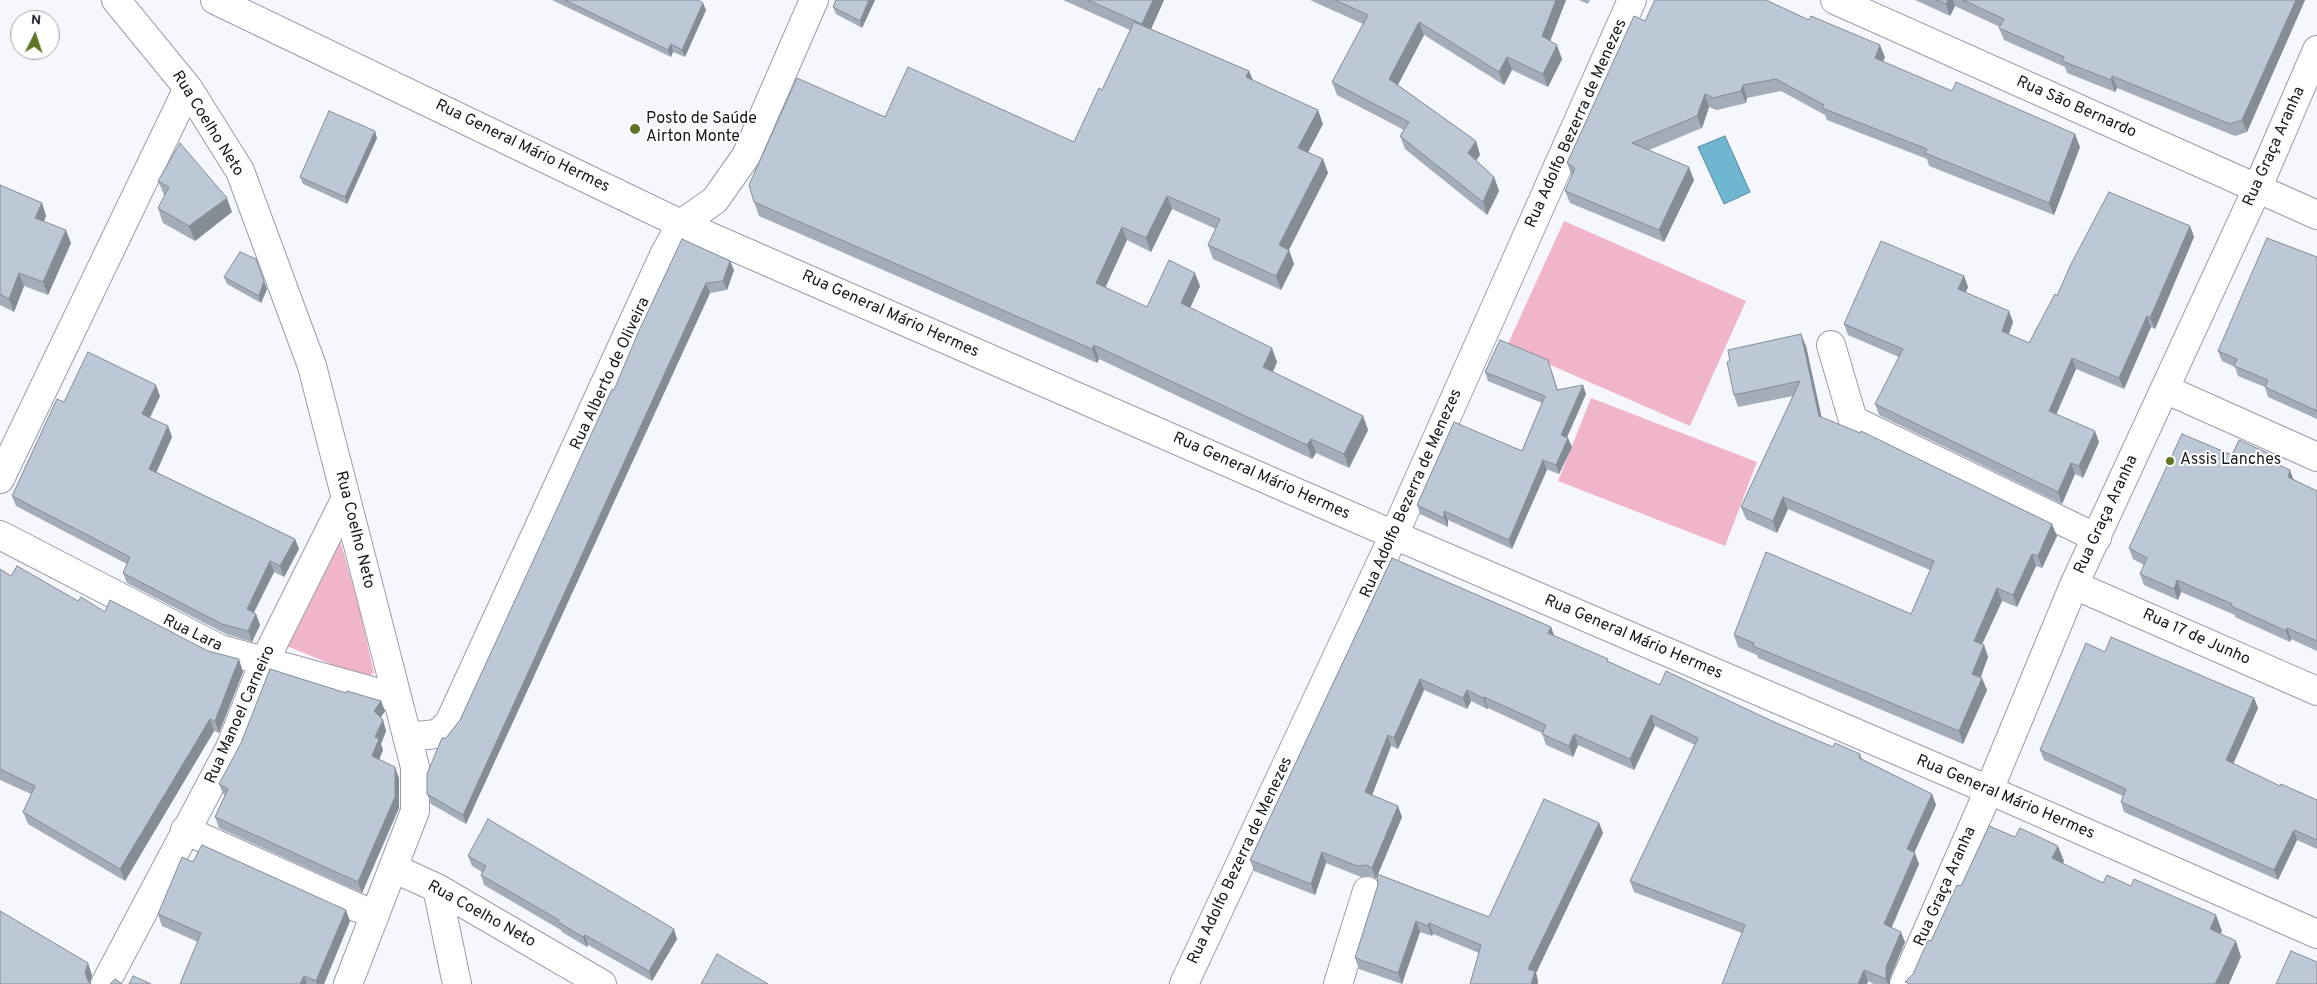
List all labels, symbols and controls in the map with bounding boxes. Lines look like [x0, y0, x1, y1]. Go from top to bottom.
north arrow [10, 10, 60, 60]
text: N [30, 12, 42, 29]
street label: Rua Adolfo Bezerra de Menezes [1522, 17, 1632, 231]
street label: Rua Coelho Neto [167, 68, 247, 180]
street label: Rua São Bernardo [2013, 73, 2139, 143]
street label: Rua Graça Aranha [2240, 84, 2310, 210]
street label: Rua General Mário Hermes [432, 96, 612, 198]
place label: Posto de Saúde Airton Monte [646, 110, 757, 148]
marker: Posto de Saúde Airton Monte [628, 122, 642, 136]
street label: Rua General Mário Hermes [798, 267, 982, 363]
street label: Rua Alberto de Oliveira [567, 295, 655, 453]
street label: Rua Adolfo Bezerra de Menezes [1357, 387, 1467, 601]
street label: Rua General Mário Hermes [1169, 429, 1353, 525]
place label: Assis Lanches [2180, 451, 2281, 471]
street label: Rua Graça Aranha [2071, 452, 2143, 578]
marker: Assis Lanches [2164, 455, 2176, 467]
street label: Rua Coelho Neto [330, 469, 378, 591]
street label: Rua General Mário Hermes [1541, 592, 1725, 684]
street label: Rua 17 de Junho [2139, 606, 2253, 670]
street label: Rua Lara [159, 611, 225, 657]
street label: Rua Manoel Carneiro [202, 643, 280, 787]
street label: Rua General Mário Hermes [1913, 752, 2097, 844]
street label: Rua Adolfo Bezerra de Menezes [1184, 754, 1298, 968]
street label: Rua Graça Aranha [1911, 824, 1981, 950]
street label: Rua Coelho Neto [424, 877, 538, 953]

